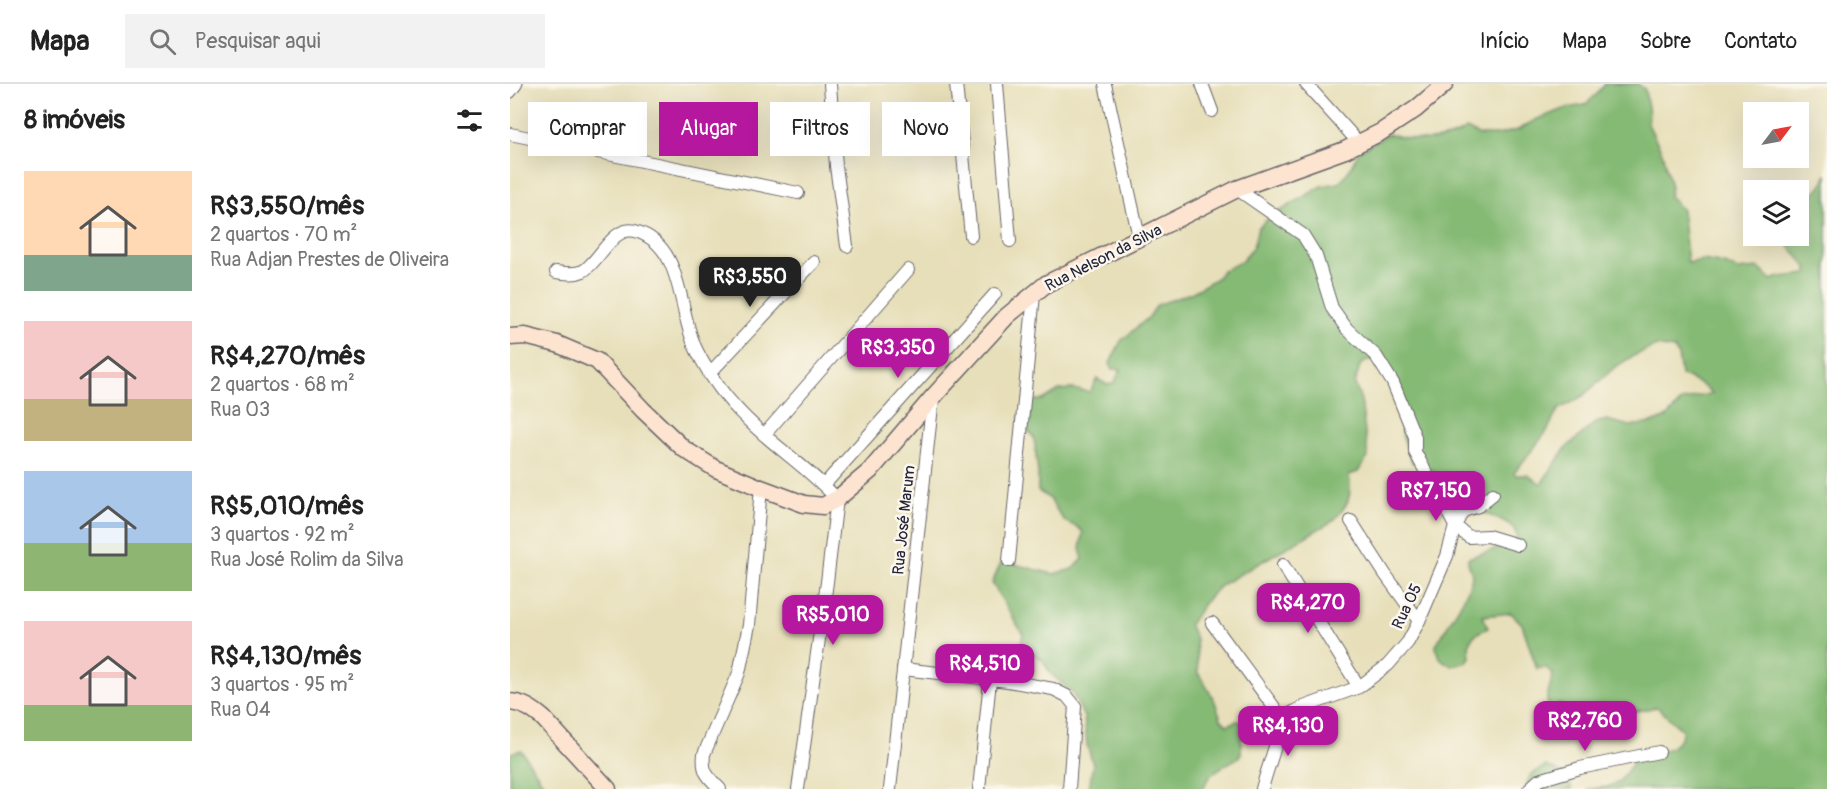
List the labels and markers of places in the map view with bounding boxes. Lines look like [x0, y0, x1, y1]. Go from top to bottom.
pin: R$3,550 [695, 257, 805, 308]
pin: R$3,350 [843, 328, 953, 379]
pin: R$7,150 [1381, 471, 1491, 522]
pin: R$4,270 [1253, 583, 1363, 634]
pin: R$5,010 [778, 595, 888, 646]
pin: R$4,510 [930, 644, 1040, 695]
pin: R$2,760 [1530, 701, 1640, 752]
pin: R$4,130 [1233, 706, 1343, 757]

